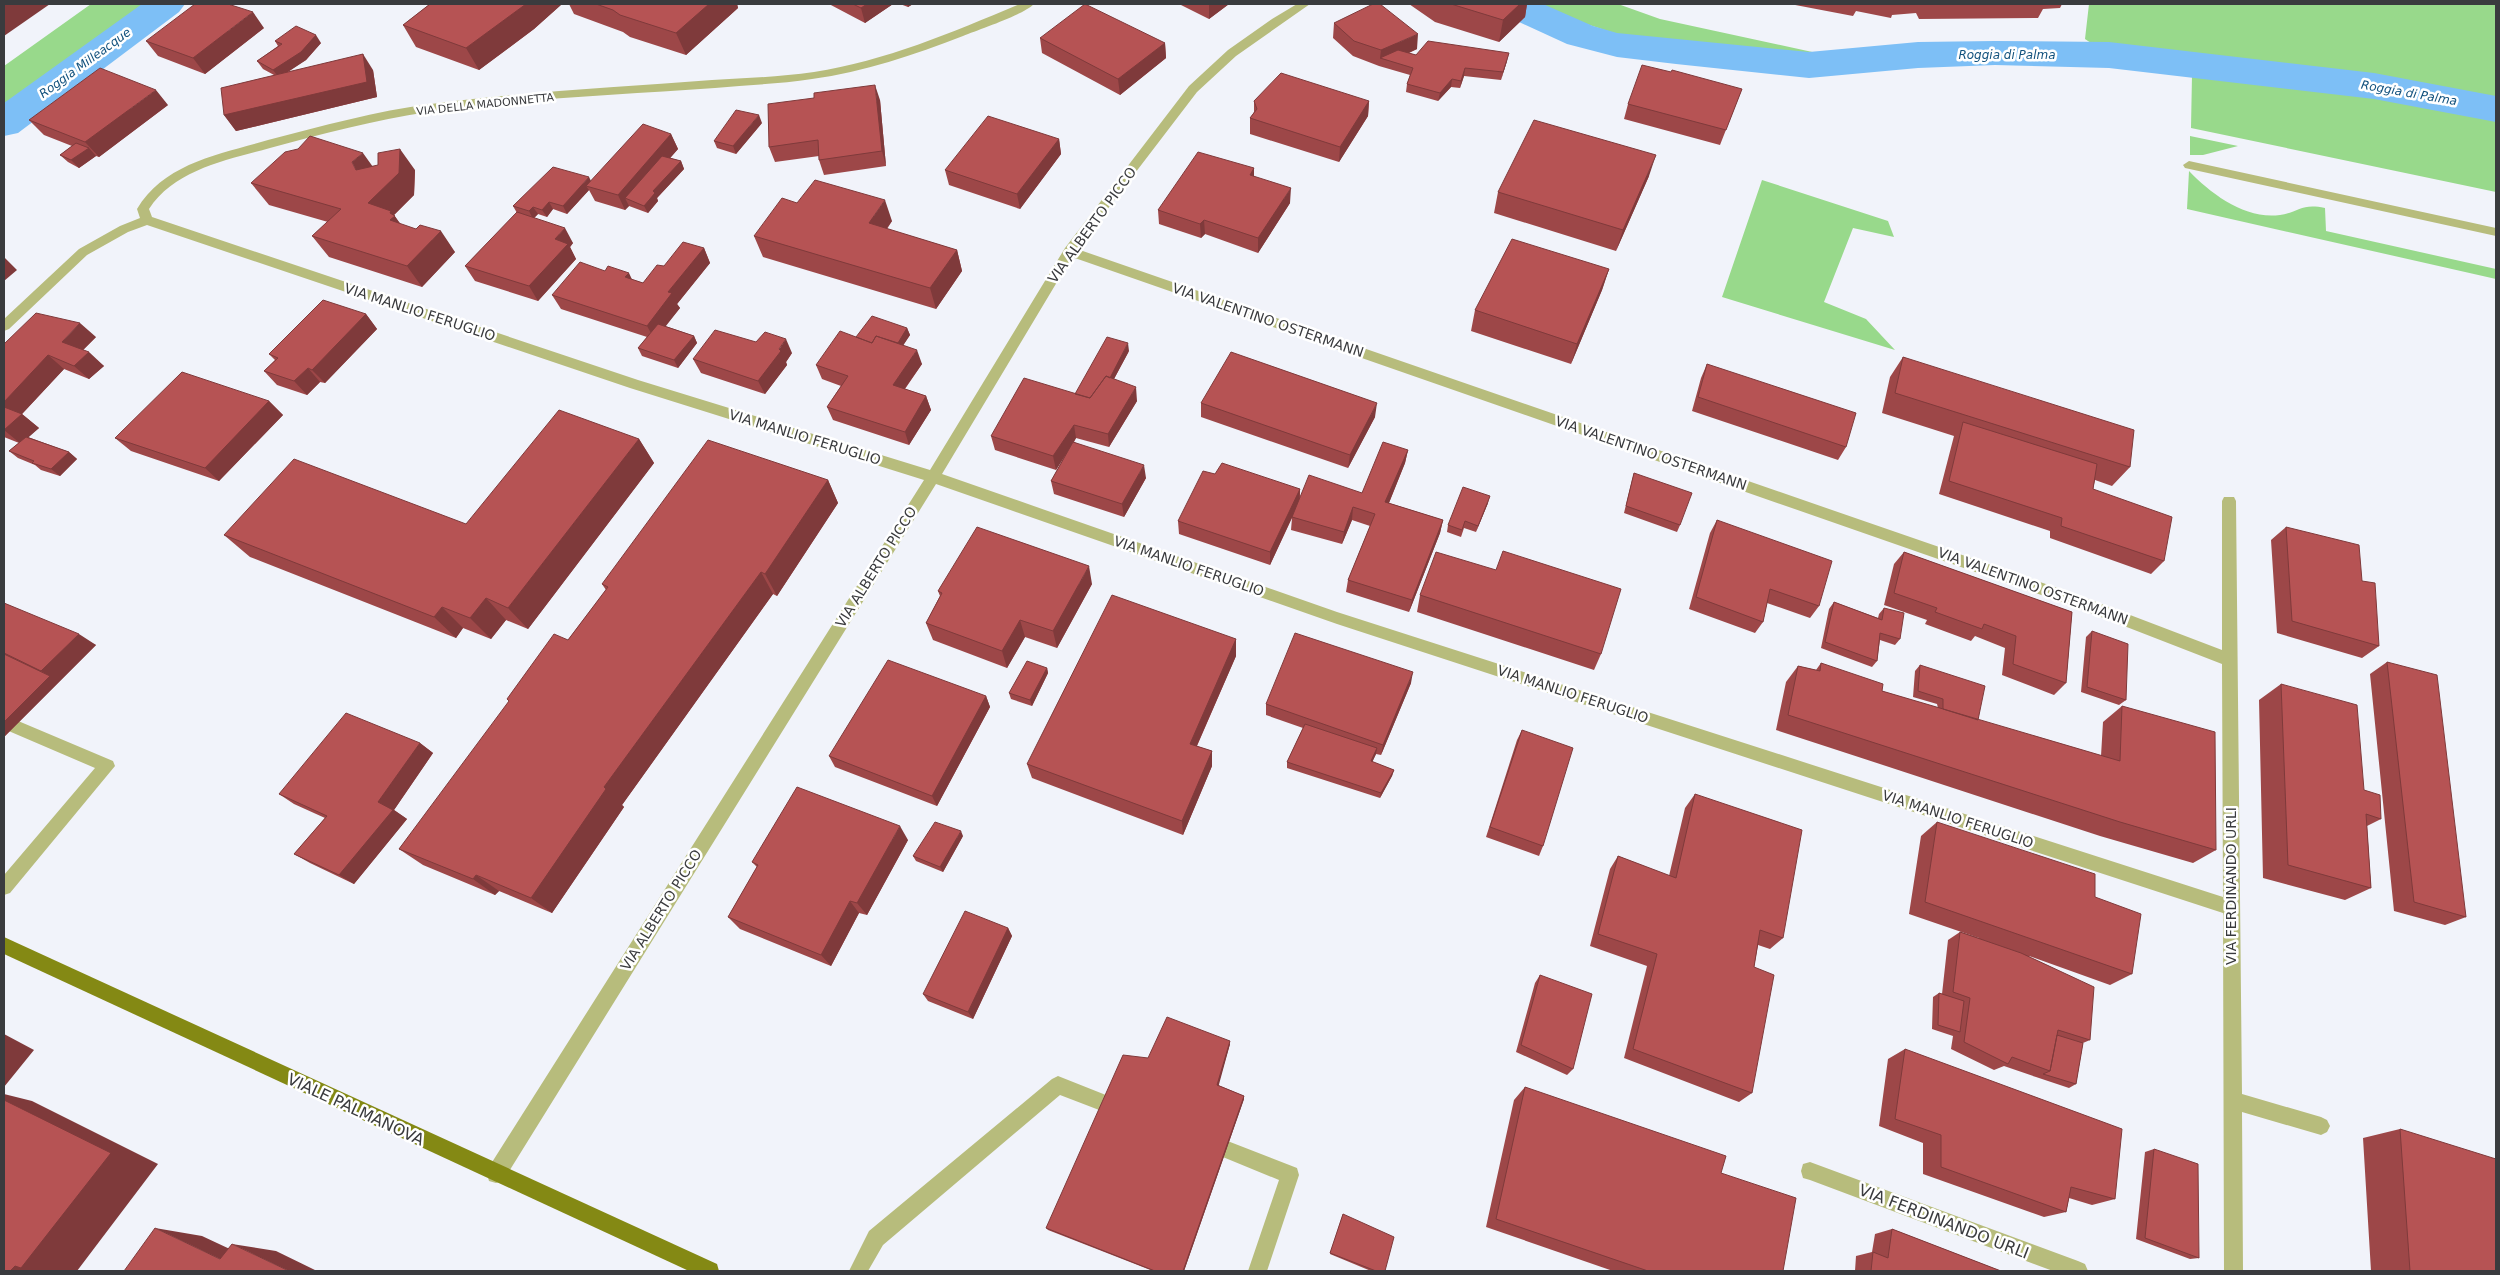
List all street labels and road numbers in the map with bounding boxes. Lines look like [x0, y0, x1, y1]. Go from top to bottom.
street label: VIA DELLA MADONNETTA [416, 91, 555, 118]
street label: VIA ALBERTO PICCO [1045, 164, 1139, 286]
street label: VIA MANLIO FERUGLIO [342, 280, 498, 344]
street label: VIA VALENTINO OSTERMANN [1170, 280, 1366, 360]
street label: VIA MANLIO FERUGLIO [727, 406, 883, 468]
street label: VIA VALENTINO OSTERMANN [1553, 413, 1749, 493]
street label: VIA ALBERTO PICCO [832, 504, 920, 630]
street label: VIA MANLIO FERUGLIO [1112, 533, 1266, 599]
street label: VIA VALENTINO OSTERMANN [1936, 544, 2130, 628]
street label: VIA MANLIO FERUGLIO [1495, 662, 1651, 726]
street label: VIA MANLIO FERUGLIO [1880, 787, 2036, 851]
street label: VIA FERDINANDO URLI [2223, 807, 2239, 965]
street label: VIA ALBERTO PICCO [617, 847, 705, 973]
street label: VIALE PALMANOVA [284, 1069, 427, 1150]
street label: VIA FERDINANDO URLI [1856, 1180, 2031, 1263]

